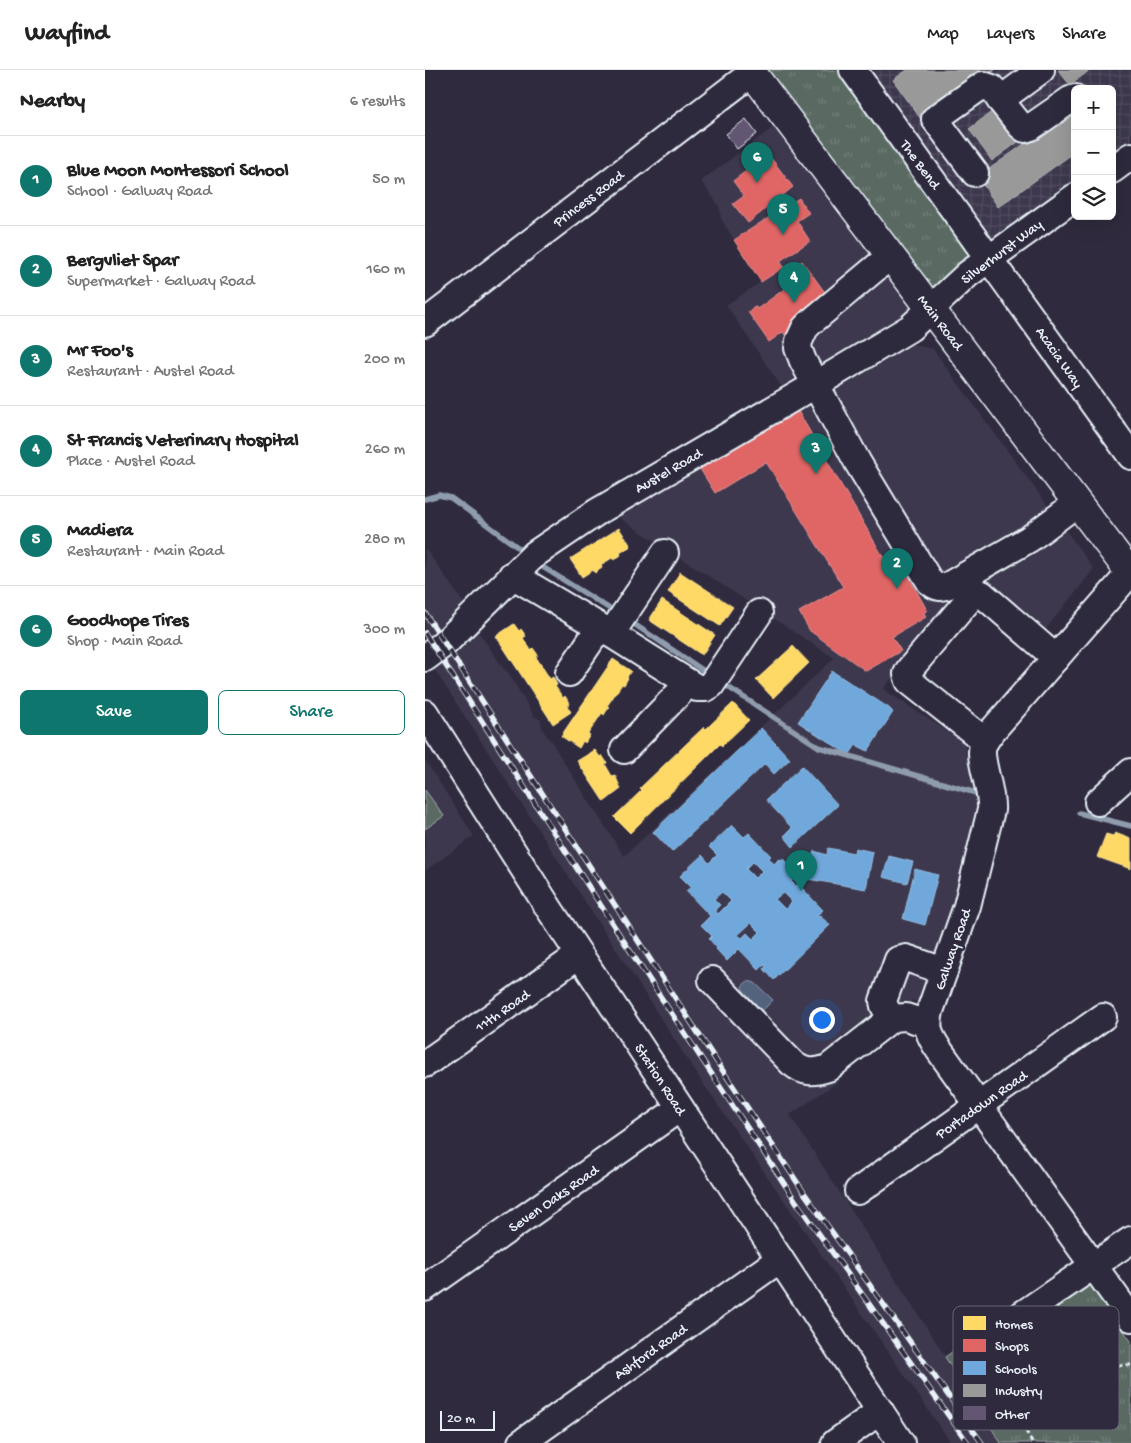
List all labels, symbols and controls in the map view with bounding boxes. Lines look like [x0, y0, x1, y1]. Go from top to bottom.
text: Wayfind [25, 20, 109, 49]
text: Map [927, 24, 959, 45]
text: Layers [987, 24, 1034, 45]
text: Share [1062, 24, 1106, 45]
map controls [1071, 85, 1116, 220]
button: + [1071, 85, 1116, 130]
text: Nearby [20, 90, 85, 115]
text: 6 results [350, 93, 405, 112]
button: − [1071, 130, 1116, 175]
street label: The Bend [895, 136, 944, 194]
pin: 6 [741, 142, 773, 183]
text: Blue Moon Montessori School [67, 160, 289, 183]
street label: Princess Road [549, 166, 629, 233]
text: 1 [33, 171, 39, 190]
text: 50 m [372, 171, 405, 190]
button: layers [1071, 175, 1116, 220]
text: School · Galway Road [67, 183, 212, 202]
pin: 5 [767, 194, 799, 235]
street label: Silverhurst Way [958, 216, 1047, 289]
text: Bergvliet Spar [67, 250, 178, 273]
text: 2 [32, 261, 40, 280]
text: 160 m [366, 261, 405, 280]
pin: 4 [778, 262, 810, 303]
text: Supermarket · Galway Road [67, 273, 255, 292]
street label: Main Road [913, 292, 967, 356]
street label: Acacia Way [1031, 324, 1086, 393]
text: Mr Foo's [67, 340, 133, 363]
text: 3 [32, 351, 40, 370]
text: 200 m [364, 351, 405, 370]
text: Restaurant · Austel Road [67, 363, 234, 382]
text: St Francis Veterinary Hospital [67, 430, 299, 453]
pin: 3 [800, 433, 832, 474]
text: 4 [32, 441, 40, 460]
text: 260 m [365, 441, 405, 460]
street label: Austel Road [632, 445, 707, 498]
text: Place · Austel Road [67, 453, 194, 472]
text: Madiera [67, 520, 133, 543]
text: 5 [32, 531, 40, 550]
text: 280 m [364, 531, 405, 550]
text: Restaurant · Main Road [67, 543, 224, 562]
pin: 2 [881, 548, 913, 589]
text: Goodhope Tires [67, 610, 189, 633]
text: 6 [32, 621, 40, 640]
text: 300 m [363, 621, 405, 640]
text: Shop · Main Road [67, 633, 182, 652]
button: Save [20, 690, 208, 735]
button: Share [218, 690, 405, 735]
pin: 1 [785, 850, 817, 891]
street label: Galway Road [932, 906, 977, 993]
street label: 11th Road [472, 986, 535, 1038]
your location [809, 1007, 835, 1033]
street label: Station Road [629, 1041, 690, 1120]
street label: Portadown Road [932, 1067, 1032, 1144]
street label: Seven Oaks Road [506, 1161, 604, 1237]
legend [953, 1306, 1119, 1430]
text: Homes [995, 1317, 1033, 1334]
street label: Ashford Road [611, 1320, 692, 1384]
text: Shops [995, 1339, 1029, 1356]
text: Schools [995, 1362, 1037, 1379]
text: Industry [995, 1384, 1043, 1401]
text: Other [995, 1407, 1030, 1424]
scale bar [440, 1408, 495, 1431]
text: 20 m [447, 1411, 475, 1428]

